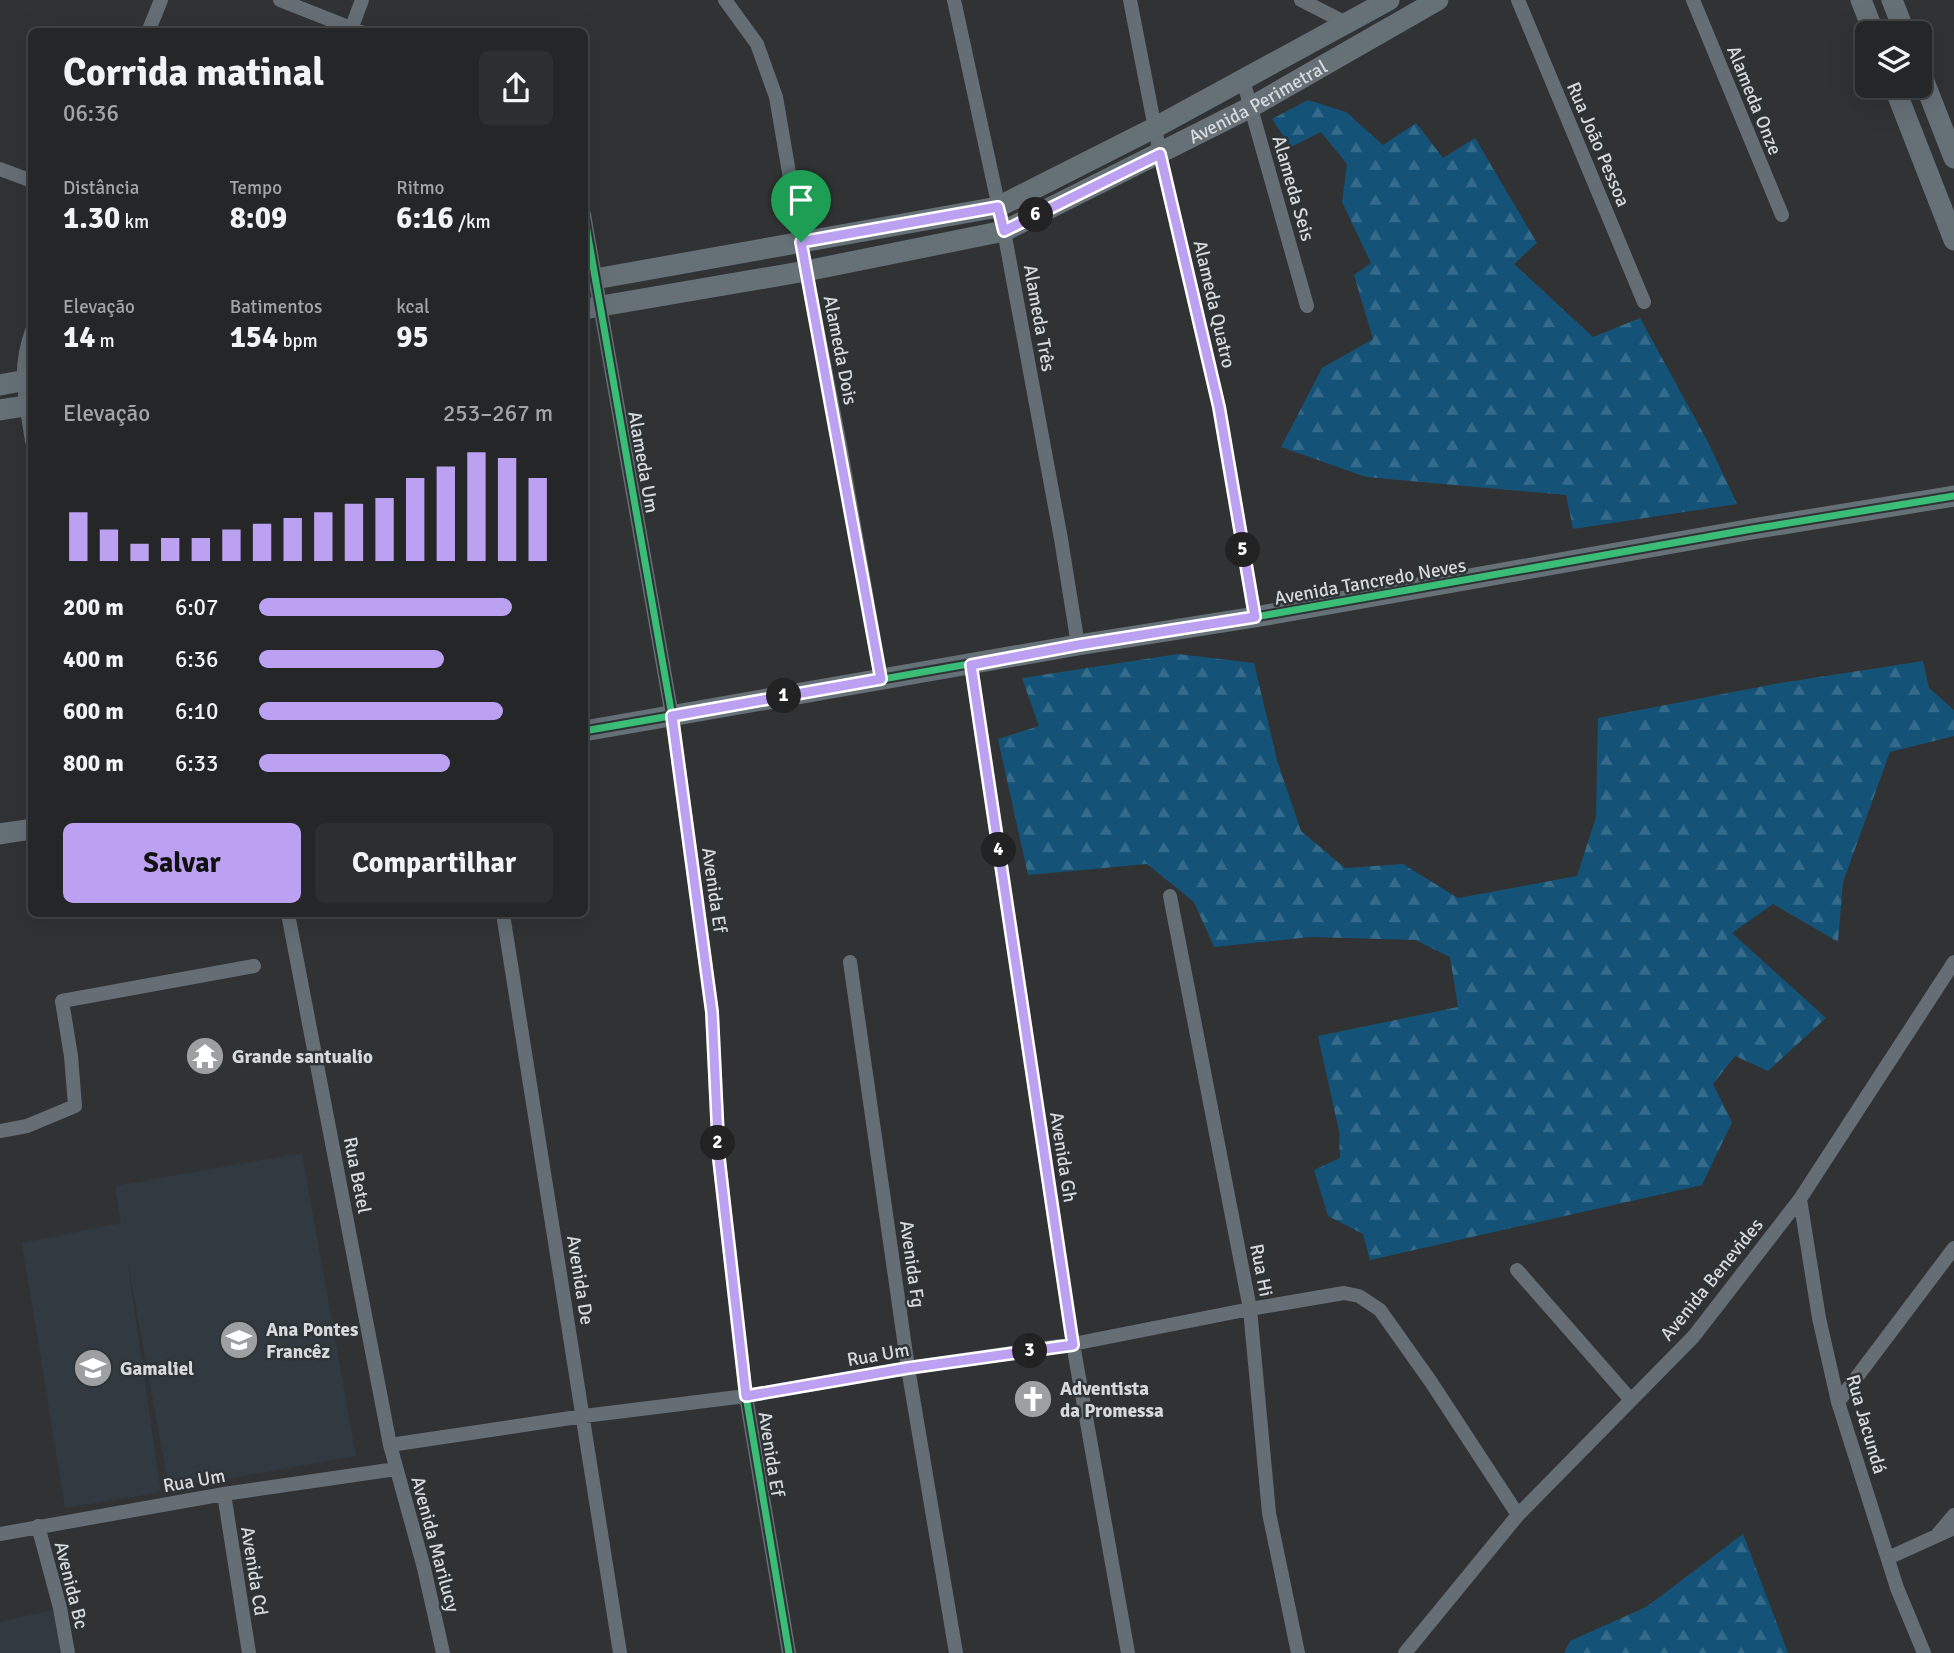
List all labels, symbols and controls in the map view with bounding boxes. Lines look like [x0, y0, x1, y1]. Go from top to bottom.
map controls [1855, 21, 1932, 98]
button: layers [1855, 21, 1932, 98]
street label: Alameda Onze [1721, 42, 1787, 159]
text: Corrida matinal [63, 49, 324, 96]
button: share [479, 51, 553, 125]
street label: Avenida Perimetral [1185, 55, 1332, 149]
street label: Rua João Pessoa [1561, 78, 1635, 210]
text: 06:36 [63, 99, 119, 128]
street label: Alameda Seis [1267, 133, 1320, 244]
pin [771, 170, 831, 242]
text: Distância [63, 176, 139, 200]
text: Tempo [230, 176, 282, 200]
text: Ritmo [396, 176, 444, 200]
icon: arrive [782, 181, 820, 219]
pin: 6 [1018, 198, 1054, 232]
text: 1.30 [63, 200, 120, 237]
text: 8:09 [230, 200, 287, 237]
text: 6:16 [396, 200, 454, 237]
text: 6 [1030, 202, 1041, 226]
text: km [120, 210, 149, 234]
text: /km [454, 210, 491, 234]
street label: Alameda Quatro [1188, 238, 1240, 371]
street label: Alameda Três [1018, 263, 1060, 373]
street label: Alameda Dois [818, 293, 862, 407]
text: Elevação [63, 295, 135, 319]
text: Batimentos [230, 295, 322, 319]
text: kcal [396, 295, 430, 319]
text: 14 [63, 319, 95, 356]
text: 154 [230, 319, 278, 356]
text: 95 [396, 319, 429, 356]
text: m [95, 329, 115, 353]
text: bpm [278, 329, 318, 353]
text: Elevação [63, 399, 150, 428]
text: 253–267 m [443, 399, 553, 428]
street label: Alameda Um [622, 409, 664, 515]
pin: 5 [1226, 532, 1260, 568]
text: 5 [1237, 537, 1248, 561]
street label: Avenida Tancredo Neves [1272, 553, 1468, 611]
text: 200 m [63, 593, 124, 622]
text: 6:07 [175, 593, 218, 622]
text: 400 m [63, 645, 124, 674]
text: 6:36 [175, 645, 218, 674]
pin: 1 [766, 678, 802, 714]
text: 1 [778, 683, 789, 707]
text: 600 m [63, 697, 124, 726]
text: 6:10 [175, 697, 218, 726]
text: 800 m [63, 749, 124, 778]
text: 6:33 [175, 749, 218, 778]
button: Salvar [63, 823, 301, 903]
button: Compartilhar [315, 823, 553, 903]
pin: 4 [982, 832, 1016, 868]
text: 4 [993, 837, 1004, 861]
street label: Avenida Ef [696, 846, 732, 936]
temple icon: Grande santualio [184, 1035, 226, 1077]
place label: Grande santualio [232, 1045, 373, 1069]
street label: Avenida Gh [1044, 1110, 1082, 1204]
pin: 2 [700, 1126, 736, 1160]
text: 2 [712, 1130, 723, 1154]
street label: Rua Betel [338, 1135, 376, 1216]
street label: Avenida Benevides [1655, 1214, 1769, 1346]
street label: Avenida Fg [894, 1219, 930, 1309]
street label: Avenida De [561, 1234, 599, 1327]
street label: Rua Hi [1244, 1242, 1278, 1299]
place label: Ana Pontes Francêz [266, 1318, 358, 1364]
school or university icon: Ana Pontes Francêz [218, 1319, 260, 1361]
pin: 3 [1012, 1334, 1048, 1368]
street label: Rua Um [845, 1338, 911, 1372]
text: 3 [1024, 1338, 1035, 1362]
school or university icon: Gamaliel [72, 1347, 114, 1389]
place label: Gamaliel [120, 1357, 194, 1381]
street label: Rua Jacundá [1840, 1372, 1892, 1477]
place label: Adventista da Promessa [1060, 1377, 1164, 1423]
church icon: Adventista da Promessa [1012, 1378, 1054, 1420]
street label: Avenida Ef [752, 1410, 790, 1500]
street label: Rua Um [161, 1464, 227, 1498]
street label: Avenida Marilucy [405, 1474, 465, 1615]
street label: Avenida Cd [235, 1525, 273, 1617]
street label: Avenida Bc [49, 1539, 93, 1631]

